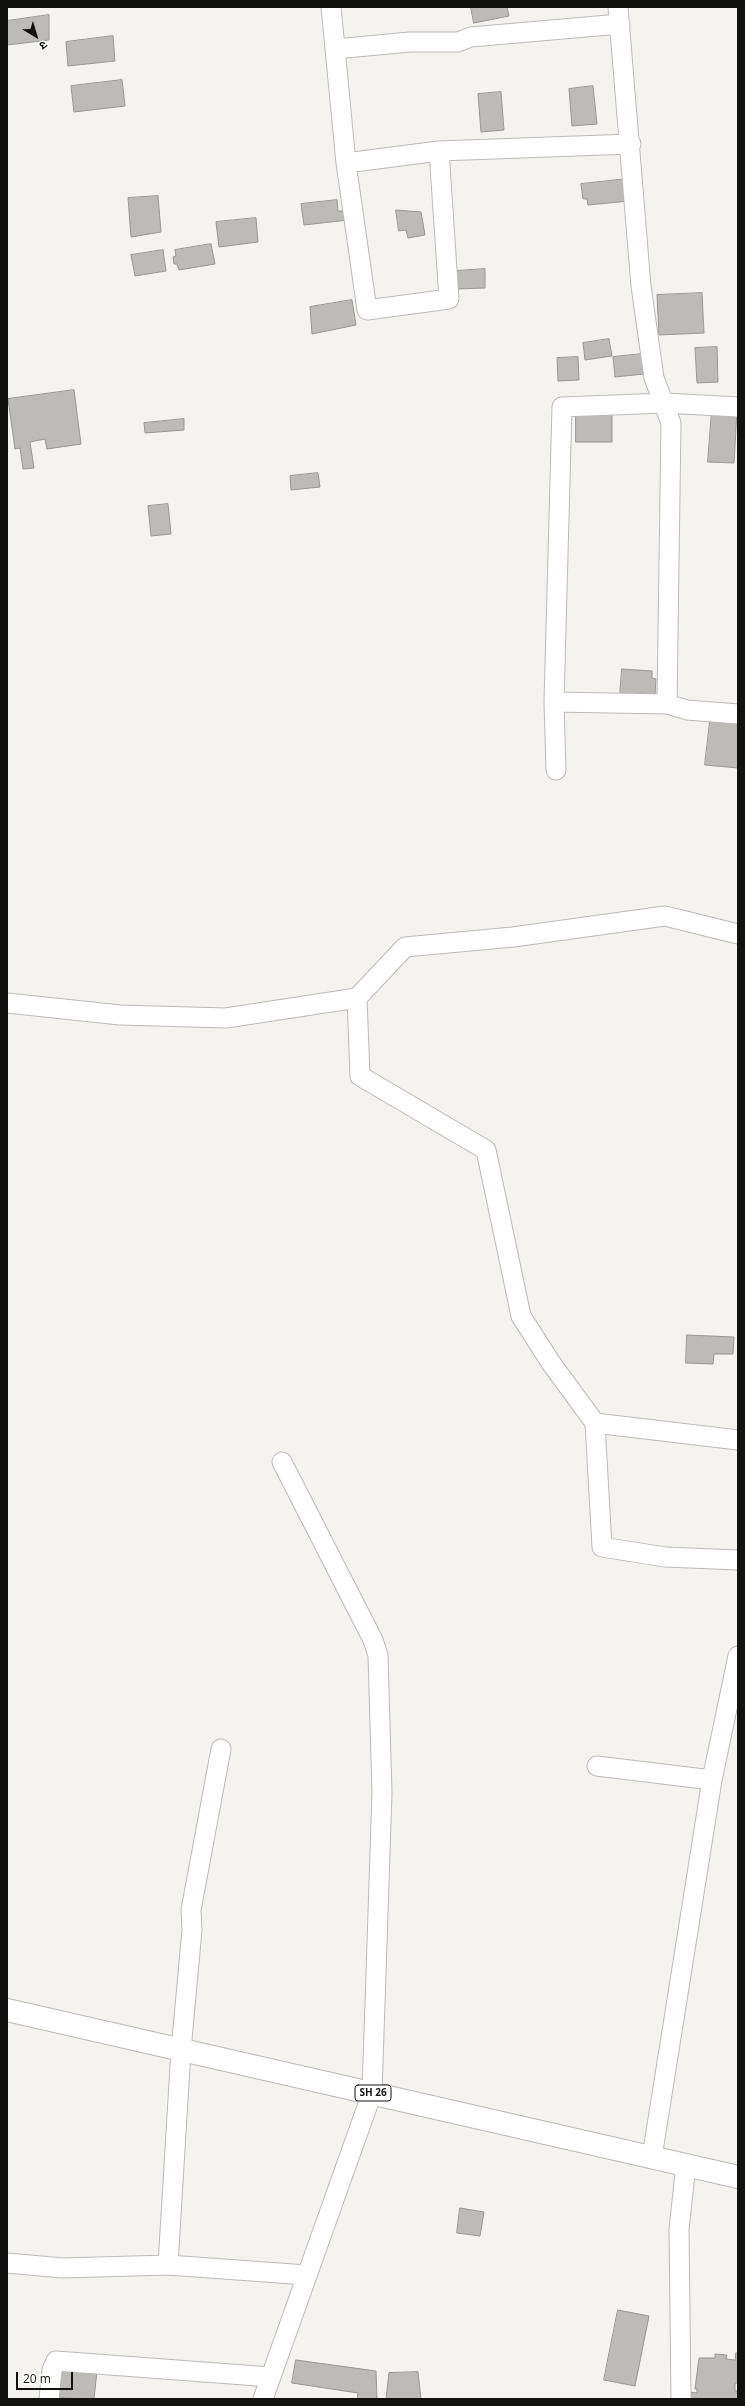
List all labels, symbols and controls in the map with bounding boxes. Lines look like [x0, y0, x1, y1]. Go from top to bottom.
north arrow [16, 16, 56, 56]
text: उ [37, 38, 51, 54]
road number: SH 26 [355, 2085, 391, 2101]
scale bar [18, 2364, 75, 2390]
text: 20 m [23, 2370, 51, 2387]

